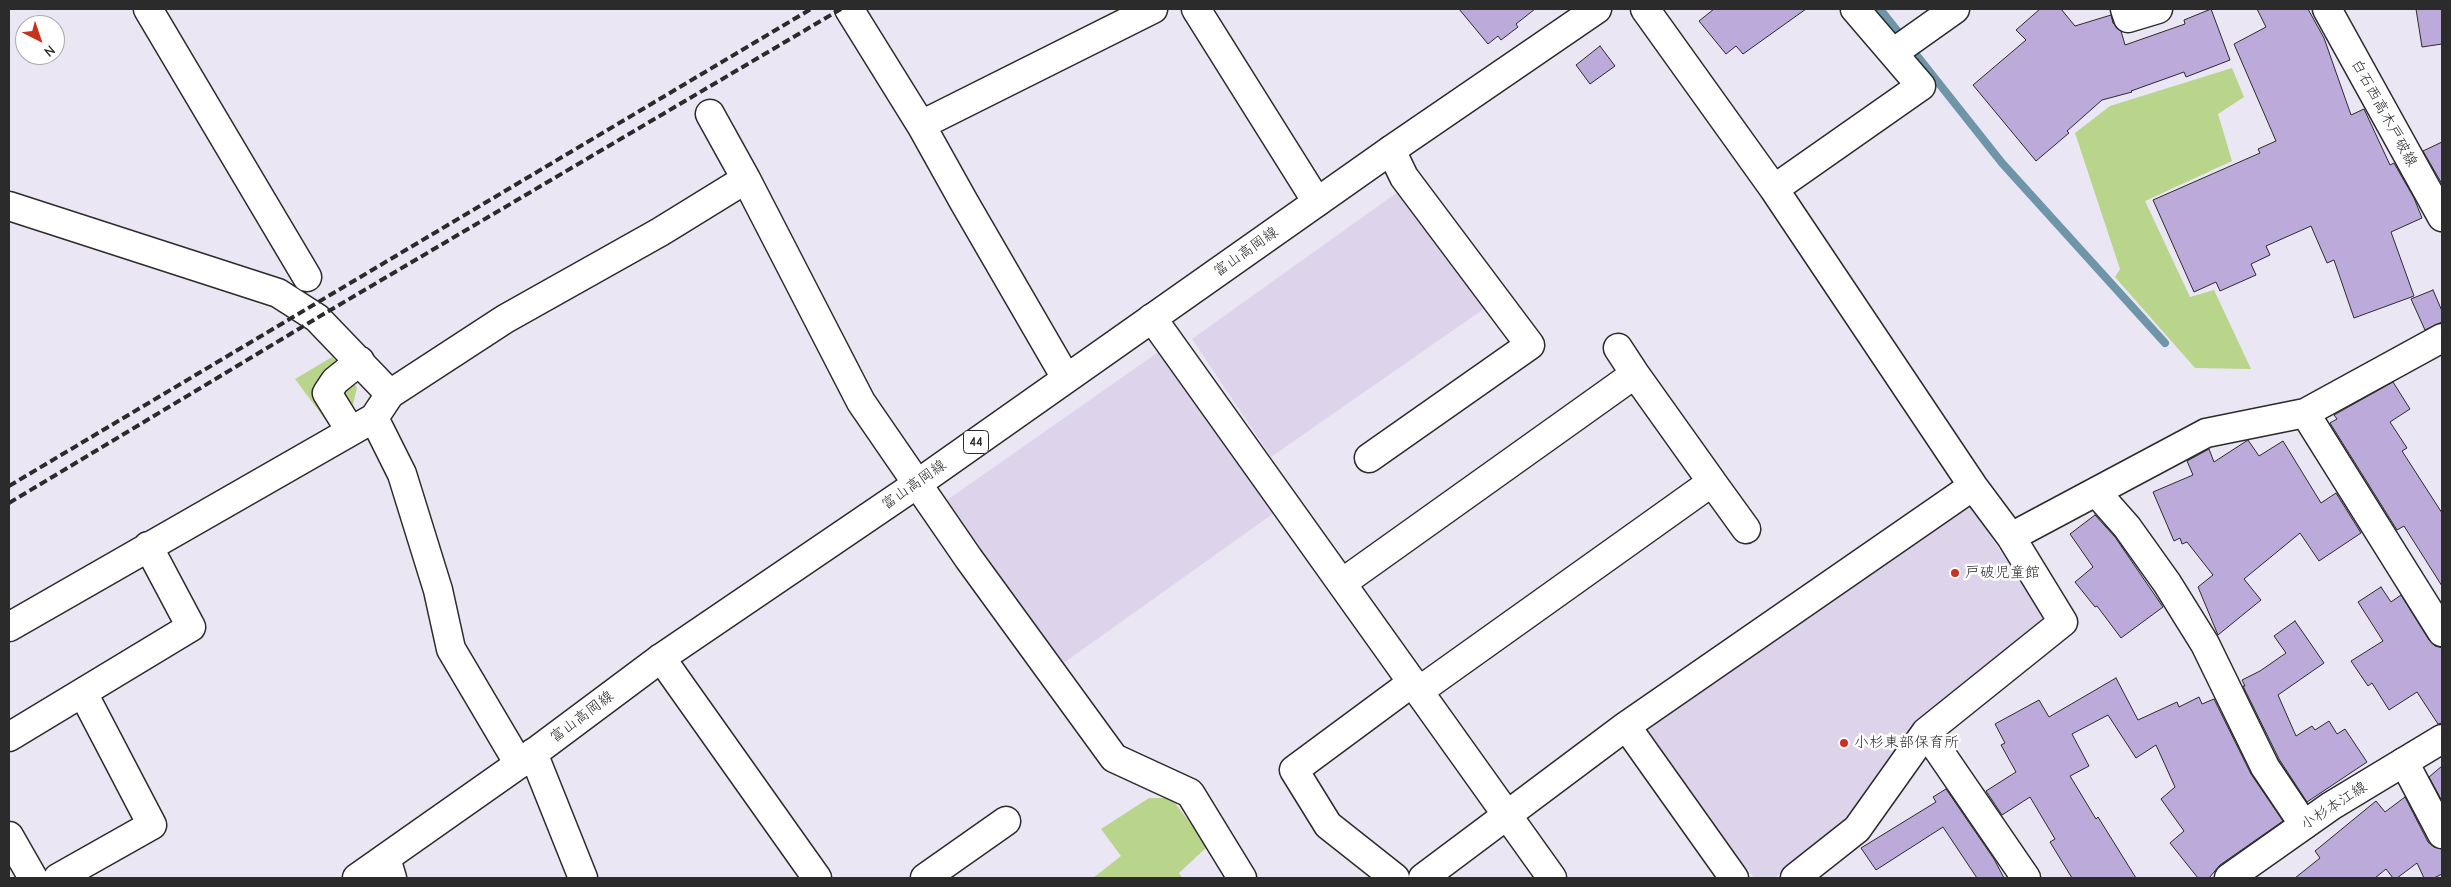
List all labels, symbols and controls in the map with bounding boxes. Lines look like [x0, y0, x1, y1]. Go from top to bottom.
north arrow [15, 15, 65, 65]
text: N [40, 42, 59, 60]
street label: 白石西高木戸破線 [2347, 56, 2421, 170]
street label: 富山高岡線 [1210, 223, 1282, 281]
road number: 44 [964, 431, 988, 454]
street label: 富山高岡線 [878, 456, 950, 514]
place label: 戸破児童館 [1965, 564, 2040, 582]
marker: 戸破児童館 [1949, 567, 1961, 579]
street label: 富山高岡線 [547, 687, 617, 747]
place label: 小杉東部保育所 [1854, 734, 1959, 752]
marker: 小杉東部保育所 [1838, 737, 1850, 749]
street label: 小杉本江線 [2298, 778, 2370, 834]

